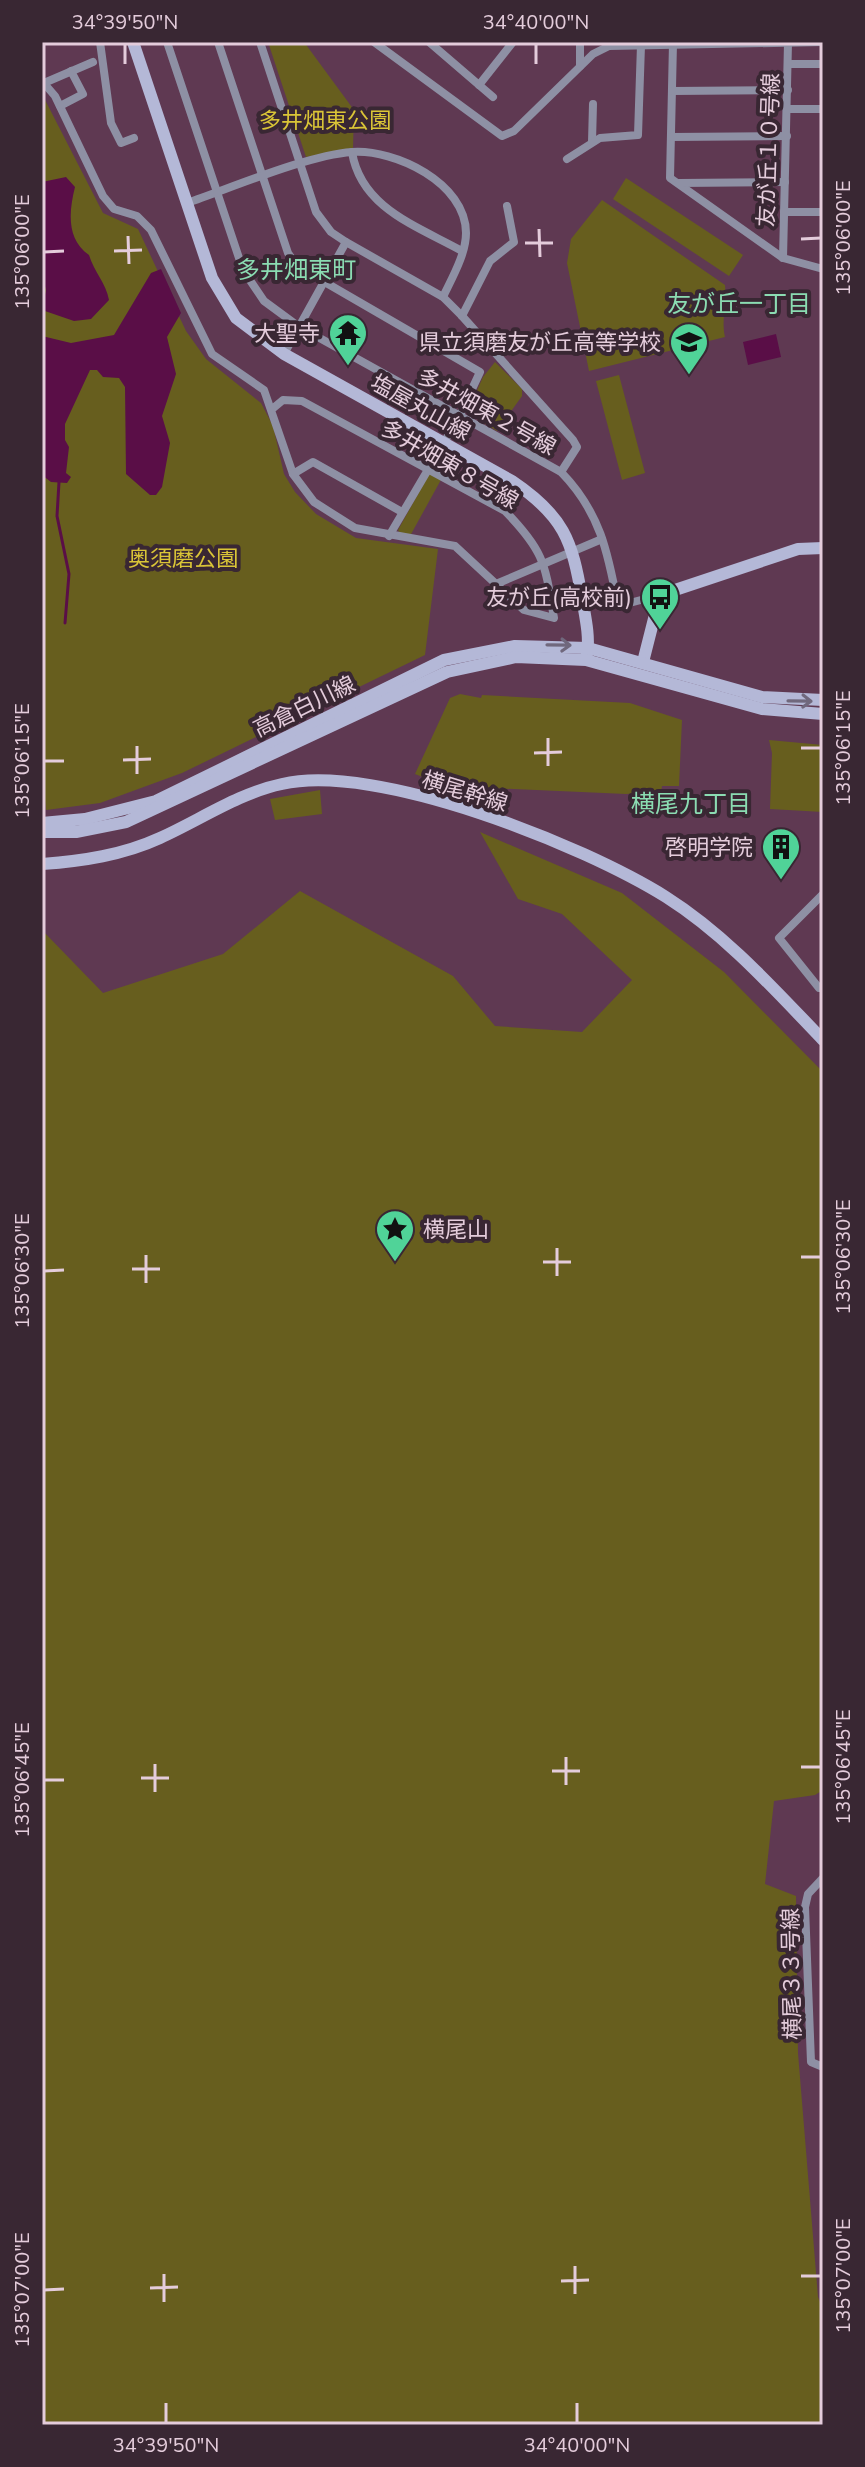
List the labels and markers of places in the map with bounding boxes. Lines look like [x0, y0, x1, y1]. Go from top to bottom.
temple icon: 大聖寺 [327, 312, 369, 367]
place label: 大聖寺 [254, 319, 320, 349]
school or university icon: 県立須磨友が丘高等学校 [668, 321, 710, 376]
place label: 県立須磨友が丘高等学校 [419, 328, 661, 358]
bus stop icon: 友が丘(高校前) [639, 576, 681, 631]
place label: 友が丘(高校前) [486, 583, 632, 613]
building icon: 啓明学院 [760, 826, 802, 881]
place label: 啓明学院 [665, 833, 753, 863]
place icon: 横尾山 [374, 1208, 416, 1263]
place label: 横尾山 [423, 1215, 489, 1245]

